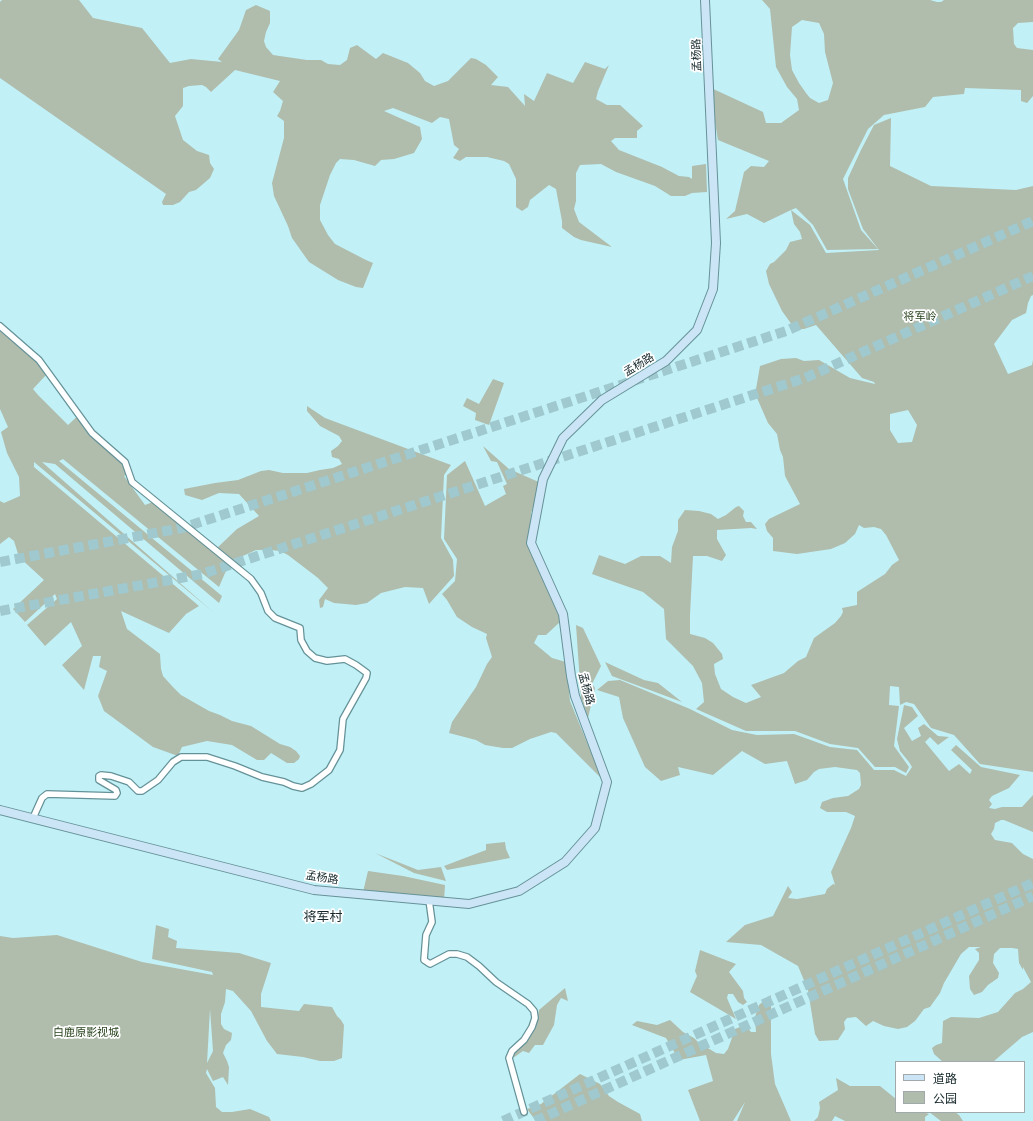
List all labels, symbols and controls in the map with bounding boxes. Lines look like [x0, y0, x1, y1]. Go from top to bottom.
street label: 孟杨路 [690, 38, 704, 72]
park label: 将军岭 [904, 310, 936, 324]
street label: 孟杨路 [621, 351, 657, 379]
street label: 孟杨路 [575, 671, 597, 707]
street label: 孟杨路 [305, 869, 339, 887]
district label: 将军村 [304, 909, 342, 925]
park label: 白鹿原影视城 [53, 1026, 119, 1040]
legend [895, 1061, 1025, 1113]
text: 道路 [933, 1072, 957, 1086]
text: 公园 [933, 1092, 957, 1106]

